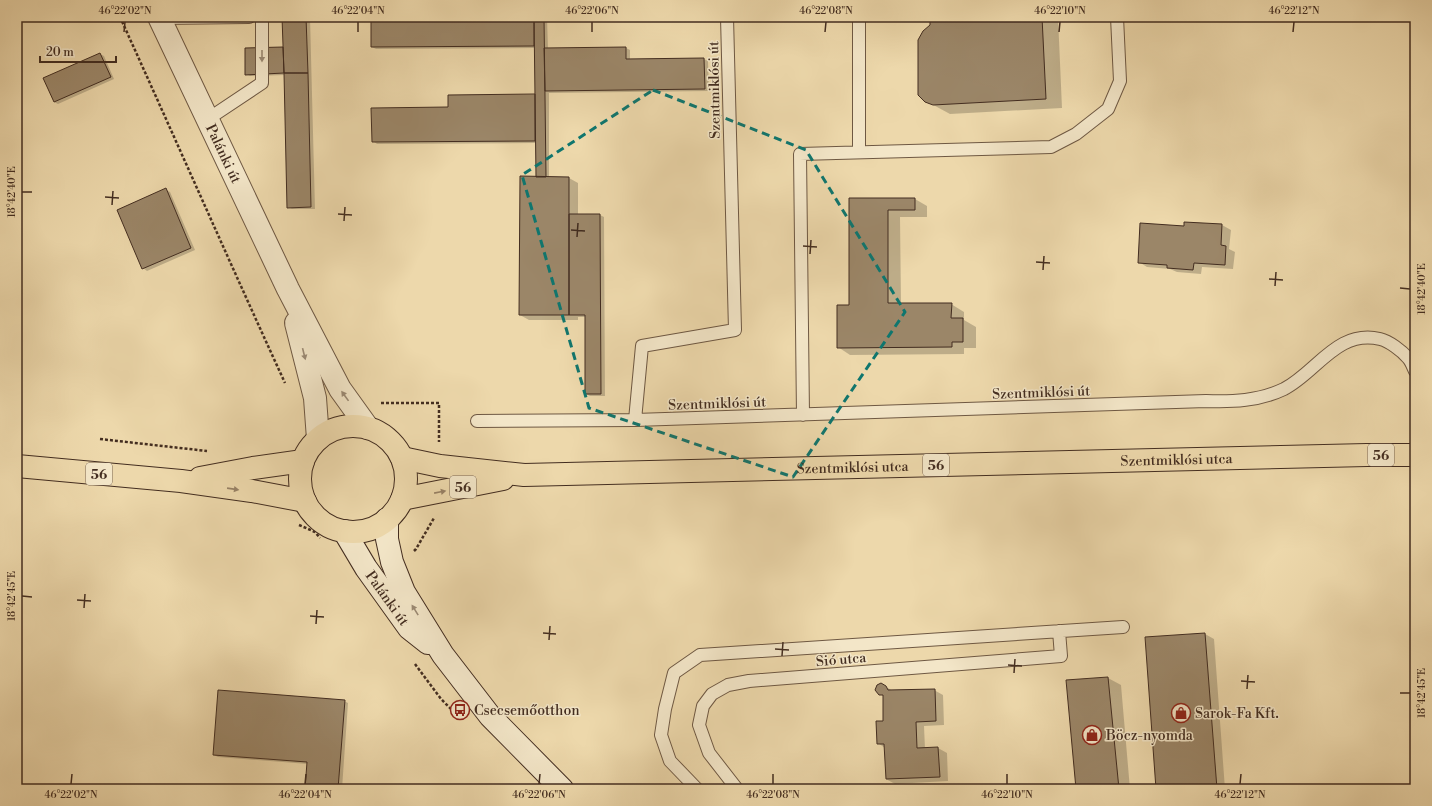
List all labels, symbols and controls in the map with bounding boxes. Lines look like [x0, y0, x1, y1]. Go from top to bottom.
text: 46°22'02"N [99, 5, 152, 17]
text: 46°22'04"N [331, 5, 385, 17]
text: 46°22'06"N [565, 5, 619, 17]
text: 46°22'08"N [799, 5, 853, 17]
text: 46°22'10"N [1034, 5, 1086, 17]
text: 46°22'12"N [1269, 5, 1320, 17]
scale bar [40, 38, 116, 64]
street label: Szentmiklósi út [705, 41, 725, 139]
text: 20 m [46, 45, 74, 60]
one-way arrow [259, 50, 265, 63]
street label: Palánki út [201, 121, 245, 186]
text: 18°42'40"E [6, 166, 18, 218]
text: 18°42'40"E [1416, 263, 1428, 315]
one-way arrow [301, 348, 307, 360]
street label: Szentmiklósi út [992, 382, 1090, 404]
one-way arrow [341, 391, 349, 402]
street label: Szentmiklósi út [668, 393, 766, 415]
road number: 56 [1368, 444, 1394, 466]
street label: Szentmiklósi utca [1120, 450, 1234, 471]
road number: 56 [923, 454, 949, 476]
street label: Szentmiklósi utca [796, 458, 910, 479]
road number: 56 [86, 463, 112, 485]
road number: 56 [450, 476, 476, 498]
one-way arrow [227, 486, 239, 492]
one-way arrow [434, 489, 446, 495]
street label: Palánki út [361, 568, 412, 630]
text: 18°42'45"E [6, 571, 18, 621]
one-way arrow [412, 604, 419, 616]
street label: Sió utca [815, 649, 868, 671]
text: 18°42'45"E [1416, 668, 1428, 718]
bus stop icon: Csecsemőotthon [449, 699, 471, 721]
place label: Csecsemőotthon [474, 702, 580, 720]
shop icon: Sarok-Fa Kft. [1170, 702, 1192, 724]
place label: Sarok-Fa Kft. [1195, 705, 1279, 723]
shop icon: Böcz-nyomda [1081, 724, 1103, 746]
place label: Böcz-nyomda [1105, 727, 1194, 745]
text: 46°22'02"N [45, 789, 98, 801]
text: 46°22'04"N [278, 789, 332, 801]
text: 46°22'06"N [512, 789, 566, 801]
text: 46°22'08"N [746, 789, 800, 801]
text: 46°22'10"N [981, 789, 1033, 801]
text: 46°22'12"N [1215, 789, 1266, 801]

